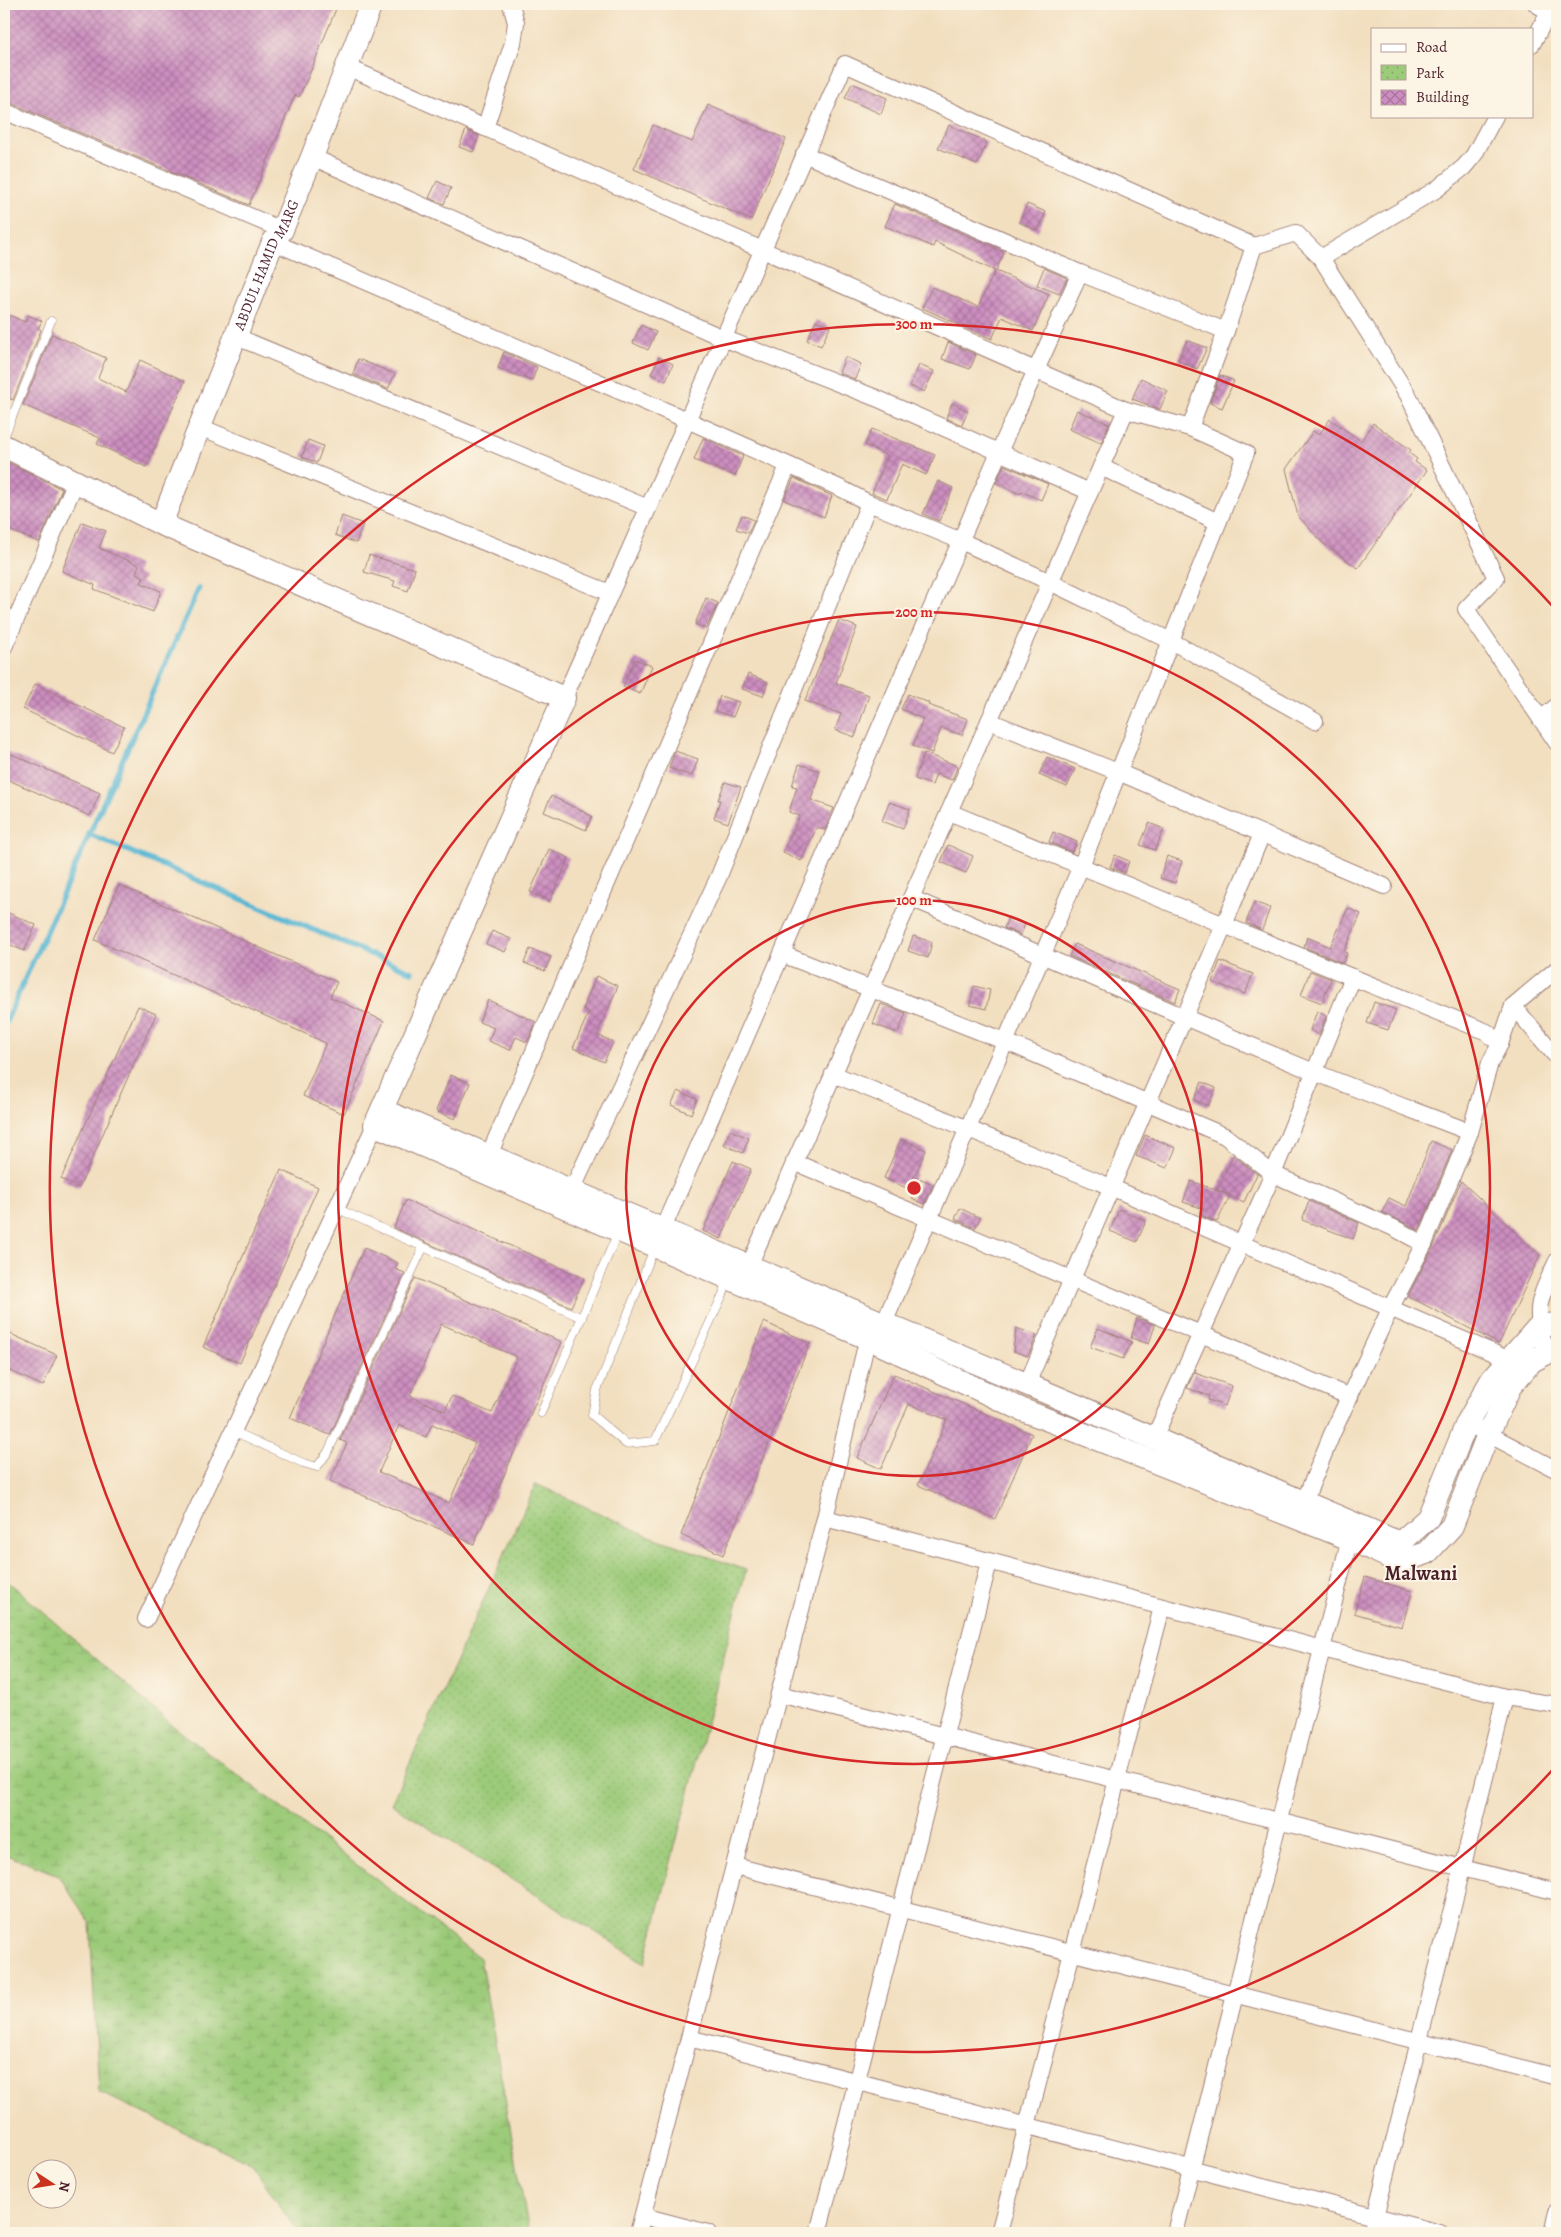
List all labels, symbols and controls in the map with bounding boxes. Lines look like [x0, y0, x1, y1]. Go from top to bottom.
legend [1371, 28, 1534, 118]
text: Road [1416, 37, 1448, 57]
text: Park [1416, 63, 1445, 83]
text: Building [1416, 87, 1469, 107]
street label: ABDUL HAMID MARG [229, 196, 303, 334]
text: 300 m [896, 314, 933, 334]
text: 200 m [895, 602, 933, 622]
text: 100 m [896, 890, 932, 910]
centre of rings [905, 1179, 923, 1197]
district label: Malwani [1385, 1560, 1458, 1587]
north arrow [28, 2160, 78, 2210]
text: N [54, 2180, 75, 2194]

